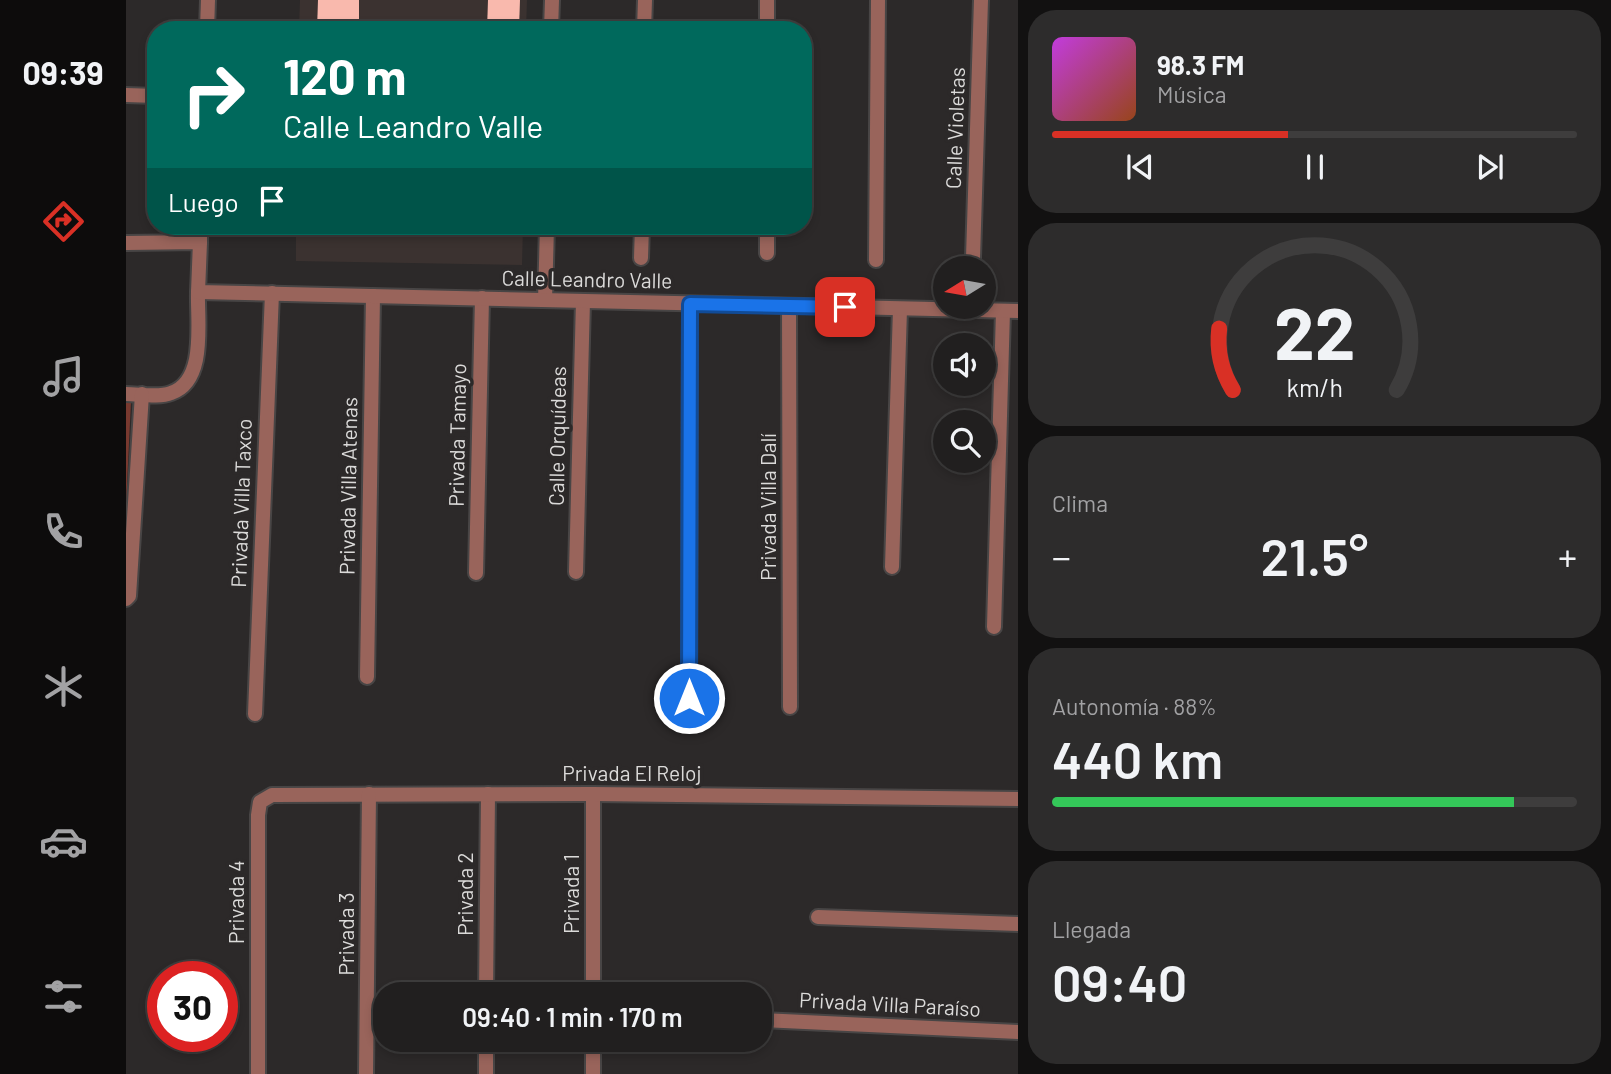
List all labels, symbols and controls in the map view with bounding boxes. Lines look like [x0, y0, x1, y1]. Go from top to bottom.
text: 120 m [283, 46, 406, 105]
icon: right [168, 49, 259, 140]
text: 98.3 FM [1157, 49, 1244, 80]
text: 09:39 [22, 53, 104, 91]
street label: Calle Violetas [940, 67, 969, 189]
text: Música [1157, 80, 1226, 108]
text: Calle Leandro Valle [283, 106, 543, 144]
icon: previous [1121, 148, 1159, 186]
icon: pause [1296, 148, 1334, 186]
icon: next [1471, 148, 1509, 186]
icon: arrive [253, 182, 291, 220]
text: Luego [168, 186, 239, 217]
icon: directions [39, 197, 88, 246]
north arrow [933, 256, 996, 318]
map controls [933, 256, 996, 473]
street label: Calle Leandro Valle [501, 265, 673, 292]
pin [815, 277, 875, 337]
icon: arrive [826, 288, 864, 326]
text: 22 [1274, 288, 1355, 376]
button: sound [933, 333, 996, 396]
icon: music [39, 352, 88, 401]
street label: Privada Tamayo [443, 363, 470, 507]
street label: Calle Orquídeas [543, 366, 570, 506]
text: km/h [1286, 372, 1343, 402]
street label: Privada Villa Atenas [333, 397, 362, 575]
button: search [933, 410, 996, 473]
street label: Privada Villa Taxco [225, 418, 256, 588]
street label: Privada Villa Dalí [755, 433, 780, 581]
text: Clima [1052, 489, 1108, 517]
icon: phone [39, 507, 88, 556]
text: 21.5° [1261, 524, 1368, 586]
text: − [1052, 533, 1071, 579]
text: + [1558, 533, 1577, 579]
position arrow [652, 661, 726, 735]
icon: climate [39, 662, 88, 711]
text: Autonomía · 88% [1052, 692, 1217, 720]
text: 440 km [1052, 727, 1223, 789]
street label: Privada El Reloj [562, 760, 702, 785]
icon: car [39, 817, 88, 866]
street label: Privada 2 [452, 852, 477, 936]
street label: Privada 1 [558, 854, 583, 934]
street label: Privada 4 [223, 860, 248, 944]
street label: Privada 3 [333, 892, 358, 976]
text: Llegada [1052, 915, 1131, 943]
text: 09:40 [1052, 950, 1187, 1012]
speed limit sign: 30 [147, 961, 238, 1052]
icon: filters [39, 972, 88, 1021]
street label: Privada Villa Paraíso [799, 986, 982, 1021]
text: 09:40 · 1 min · 170 m [462, 1001, 683, 1032]

